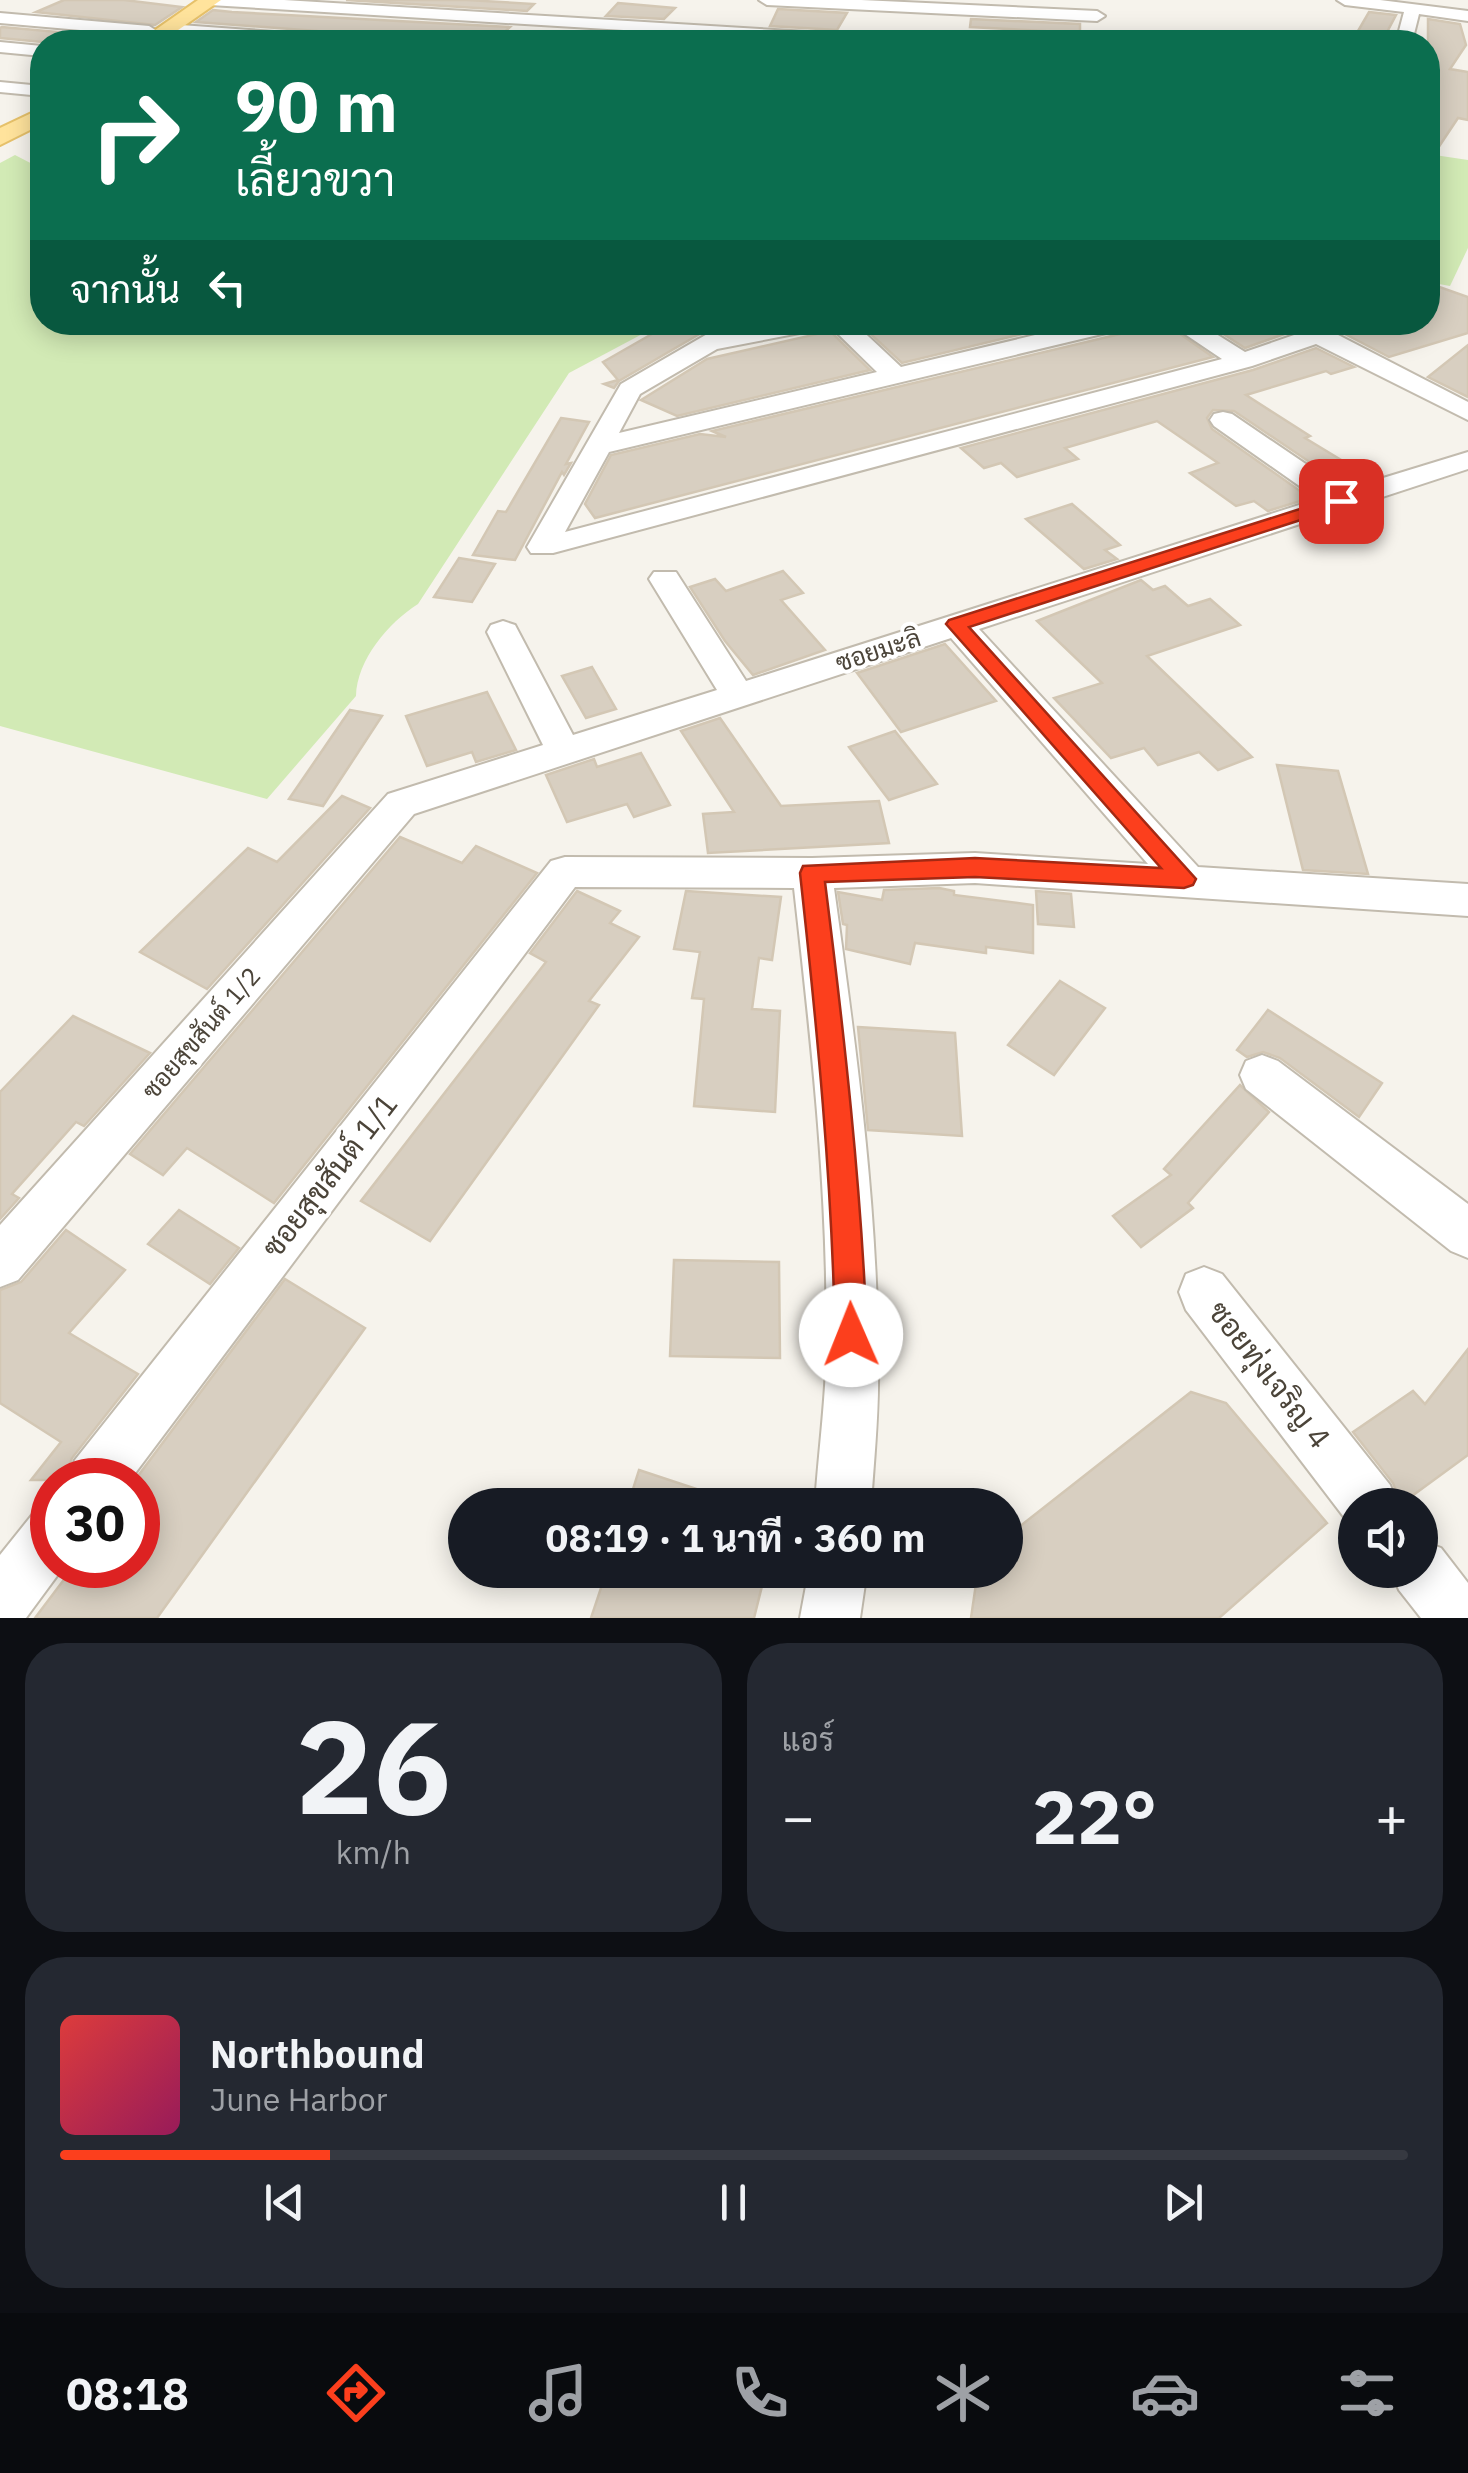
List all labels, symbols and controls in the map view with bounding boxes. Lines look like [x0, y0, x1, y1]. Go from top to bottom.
text: 90 m [235, 60, 398, 151]
icon: right [70, 70, 200, 200]
text: เลี้ยวขวา [235, 150, 395, 208]
icon: left [200, 260, 255, 315]
text: จากนั้น [70, 264, 180, 313]
pin [1299, 459, 1384, 544]
icon: arrive [1314, 474, 1369, 529]
street label: ซอยมะลิ [831, 620, 925, 679]
street label: ซอยสุขสันต์ 1/2 [134, 960, 269, 1107]
street label: ซอยสุขสันต์ 1/1 [253, 1085, 407, 1267]
position arrow [799, 1283, 903, 1387]
street label: ซอยทุ่งเจริญ 4 [1198, 1292, 1340, 1458]
speed limit sign: 30 [30, 1458, 160, 1588]
map controls [1338, 1488, 1438, 1588]
button: sound [1338, 1488, 1438, 1588]
text: 08:19 · 1 นาที · 360 m [546, 1513, 925, 1562]
text: 26 [295, 1681, 451, 1850]
text: แอร์ [782, 1718, 834, 1760]
text: 22° [1032, 1767, 1157, 1865]
text: − [782, 1781, 815, 1852]
text: + [1375, 1781, 1408, 1852]
text: km/h [336, 1831, 411, 1873]
text: Northbound [210, 2029, 425, 2078]
text: June Harbor [210, 2078, 387, 2120]
icon: previous [257, 2175, 312, 2230]
icon: pause [706, 2175, 761, 2230]
icon: next [1156, 2175, 1211, 2230]
icon: directions [321, 2358, 391, 2428]
icon: music [523, 2358, 593, 2428]
icon: phone [725, 2358, 795, 2428]
icon: climate [928, 2358, 998, 2428]
icon: car [1130, 2358, 1200, 2428]
icon: filters [1332, 2358, 1402, 2428]
text: 08:18 [66, 2364, 189, 2422]

